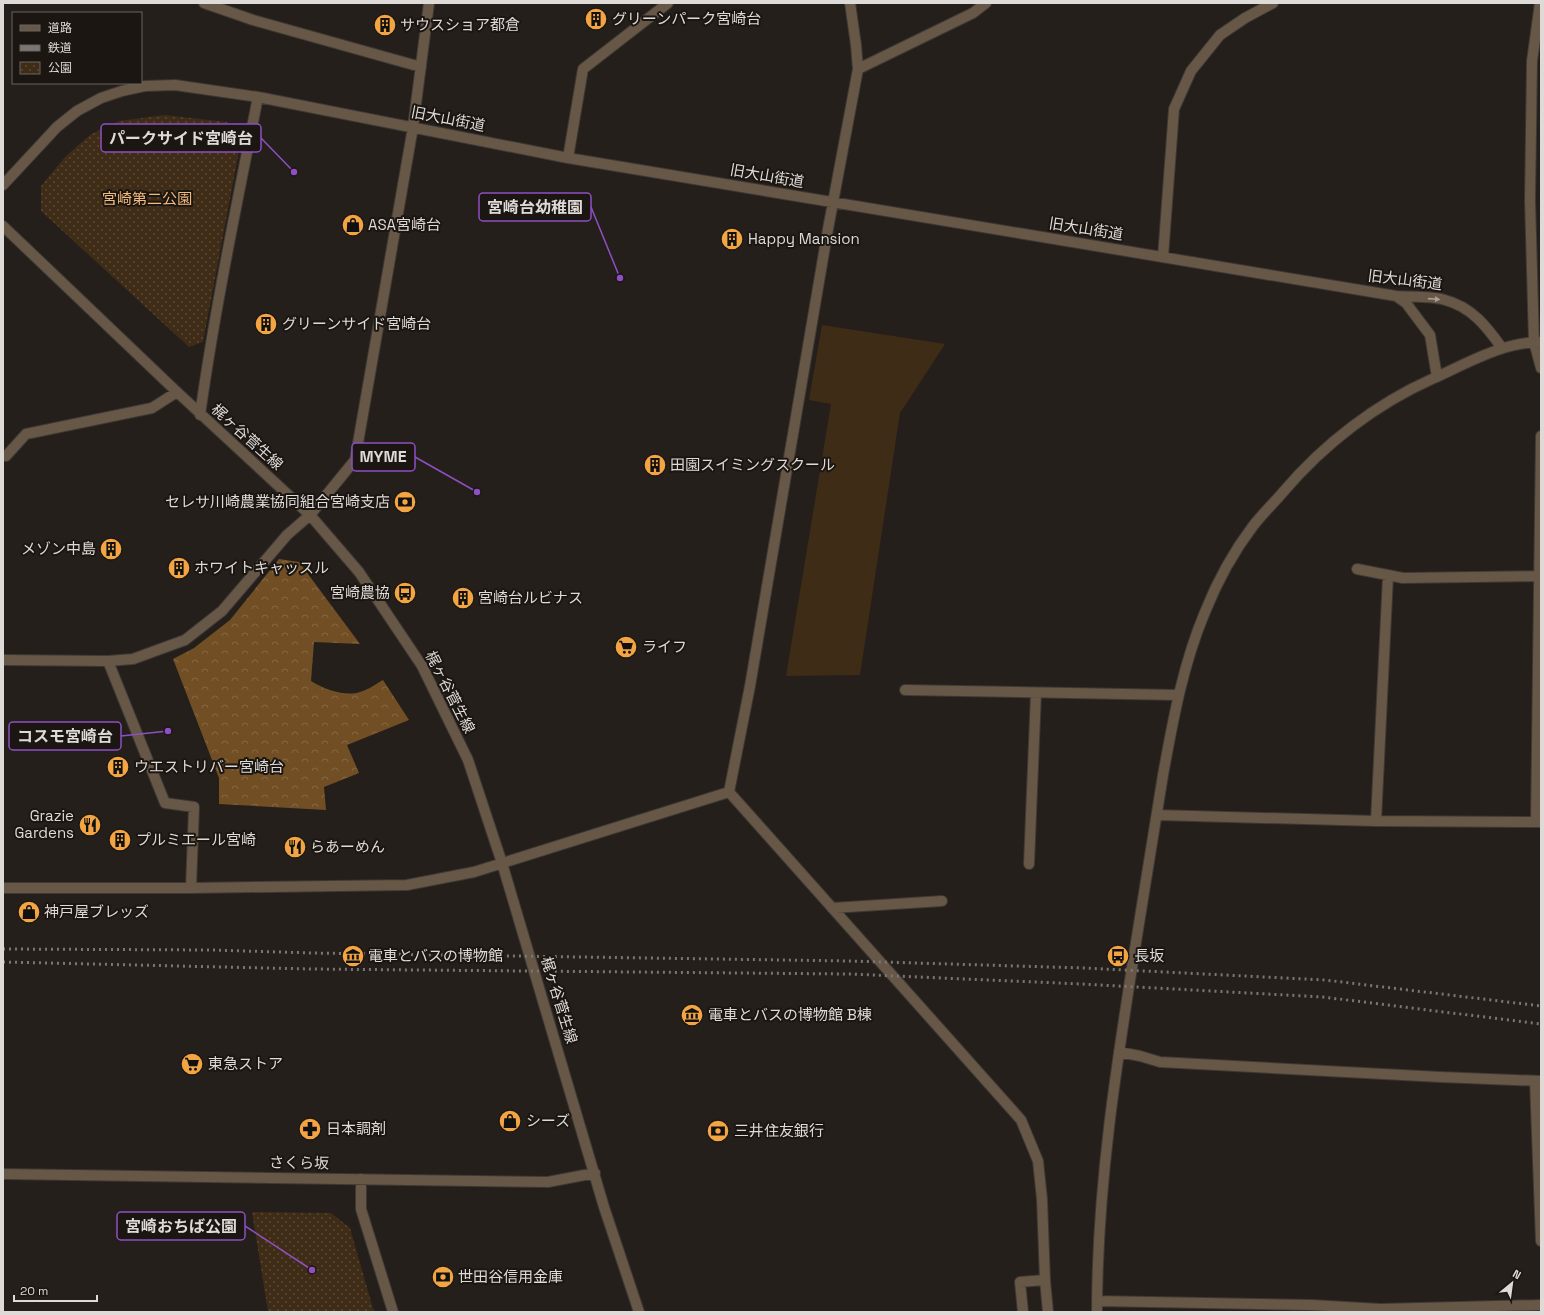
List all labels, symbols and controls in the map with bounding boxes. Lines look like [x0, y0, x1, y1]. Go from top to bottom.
building icon: グリーンパーク宮崎台 [583, 6, 609, 32]
place label: グリーンパーク宮崎台 [612, 9, 761, 28]
legend [12, 12, 142, 84]
building icon: サウスショア都倉 [372, 12, 398, 38]
place label: サウスショア都倉 [400, 15, 520, 34]
text: 道路 [48, 20, 72, 36]
text: 鉄道 [48, 40, 72, 56]
text: 公園 [48, 60, 72, 76]
street label: 旧大山街道 [409, 102, 487, 135]
callout: パークサイド宮崎台 [101, 124, 261, 152]
text: パークサイド宮崎台 [109, 128, 253, 149]
street label: 旧大山街道 [728, 160, 806, 191]
park label: 宮崎第二公園 [102, 189, 192, 208]
callout: 宮崎台幼稚園 [479, 193, 591, 221]
text: 宮崎台幼稚園 [487, 197, 583, 218]
shop icon: ASA宮崎台 [340, 212, 366, 238]
street label: 旧大山街道 [1048, 213, 1125, 244]
place label: ASA宮崎台 [368, 215, 441, 234]
building icon: Happy Mansion [719, 226, 745, 252]
place label: Happy Mansion [748, 229, 860, 248]
street label: 旧大山街道 [1367, 266, 1443, 294]
one-way arrow [1428, 295, 1440, 302]
building icon: グリーンサイド宮崎台 [253, 311, 279, 337]
place label: グリーンサイド宮崎台 [282, 314, 431, 333]
street label: 梶ヶ谷菅生線 [208, 399, 287, 474]
callout: MYME [352, 443, 415, 471]
text: MYME [359, 446, 407, 467]
building icon: 田園スイミングスクール [642, 452, 668, 478]
place label: 田園スイミングスクール [670, 455, 835, 474]
bank icon: セレサ川崎農業協同組合宮崎支店 [392, 489, 418, 515]
place label: セレサ川崎農業協同組合宮崎支店 [165, 492, 390, 511]
building icon: メゾン中島 [98, 536, 124, 562]
place label: メゾン中島 [21, 539, 96, 558]
building icon: ホワイトキャッスル [166, 555, 192, 581]
place label: ホワイトキャッスル [194, 558, 329, 577]
bus stop icon: 宮崎農協 [392, 580, 418, 606]
place label: 宮崎農協 [330, 583, 390, 602]
building icon: 宮崎台ルビナス [450, 585, 476, 611]
place label: 宮崎台ルビナス [478, 588, 583, 607]
supermarket icon: ライフ [613, 634, 639, 660]
place label: ライフ [642, 637, 687, 656]
street label: 梶ヶ谷菅生線 [422, 647, 479, 736]
callout: コスモ宮崎台 [9, 722, 121, 750]
text: コスモ宮崎台 [17, 726, 113, 747]
building icon: ウエストリバー宮崎台 [105, 754, 131, 780]
place label: ウエストリバー宮崎台 [134, 757, 284, 776]
place label: Grazie Gardens [14, 806, 74, 842]
restaurant icon: Grazie Gardens [77, 812, 103, 838]
building icon: プルミエール宮崎 [107, 827, 133, 853]
place label: プルミエール宮崎 [136, 830, 256, 849]
restaurant icon: らあーめん [282, 834, 308, 860]
place label: らあーめん [310, 837, 385, 856]
shop icon: 神戸屋ブレッズ [16, 899, 42, 925]
place label: 神戸屋ブレッズ [44, 902, 149, 921]
museum icon: 電車とバスの博物館 [340, 943, 366, 969]
bus stop icon: 長坂 [1105, 943, 1131, 969]
place label: 電車とバスの博物館 [368, 946, 503, 965]
place label: 長坂 [1134, 946, 1164, 965]
street label: 梶ヶ谷菅生線 [537, 954, 582, 1046]
museum icon: 電車とバスの博物館 B棟 [679, 1002, 705, 1028]
place label: 電車とバスの博物館 B棟 [708, 1005, 872, 1024]
supermarket icon: 東急ストア [179, 1051, 205, 1077]
place label: 東急ストア [208, 1054, 283, 1073]
shop icon: シーズ [497, 1108, 523, 1134]
place label: シーズ [526, 1111, 570, 1130]
pharmacy icon: 日本調剤 [297, 1116, 323, 1142]
bank icon: 三井住友銀行 [705, 1118, 731, 1144]
place label: 日本調剤 [326, 1119, 386, 1138]
place label: 三井住友銀行 [734, 1121, 824, 1140]
street label: さくら坂 [269, 1152, 329, 1173]
callout: 宮崎おちば公園 [117, 1212, 245, 1240]
text: 宮崎おちば公園 [125, 1216, 237, 1237]
north arrow [1492, 1263, 1532, 1303]
bank icon: 世田谷信用金庫 [430, 1264, 456, 1290]
text: N [1510, 1266, 1523, 1282]
place label: 世田谷信用金庫 [458, 1267, 563, 1286]
scale bar [14, 1277, 97, 1303]
text: 20 m [20, 1283, 48, 1299]

